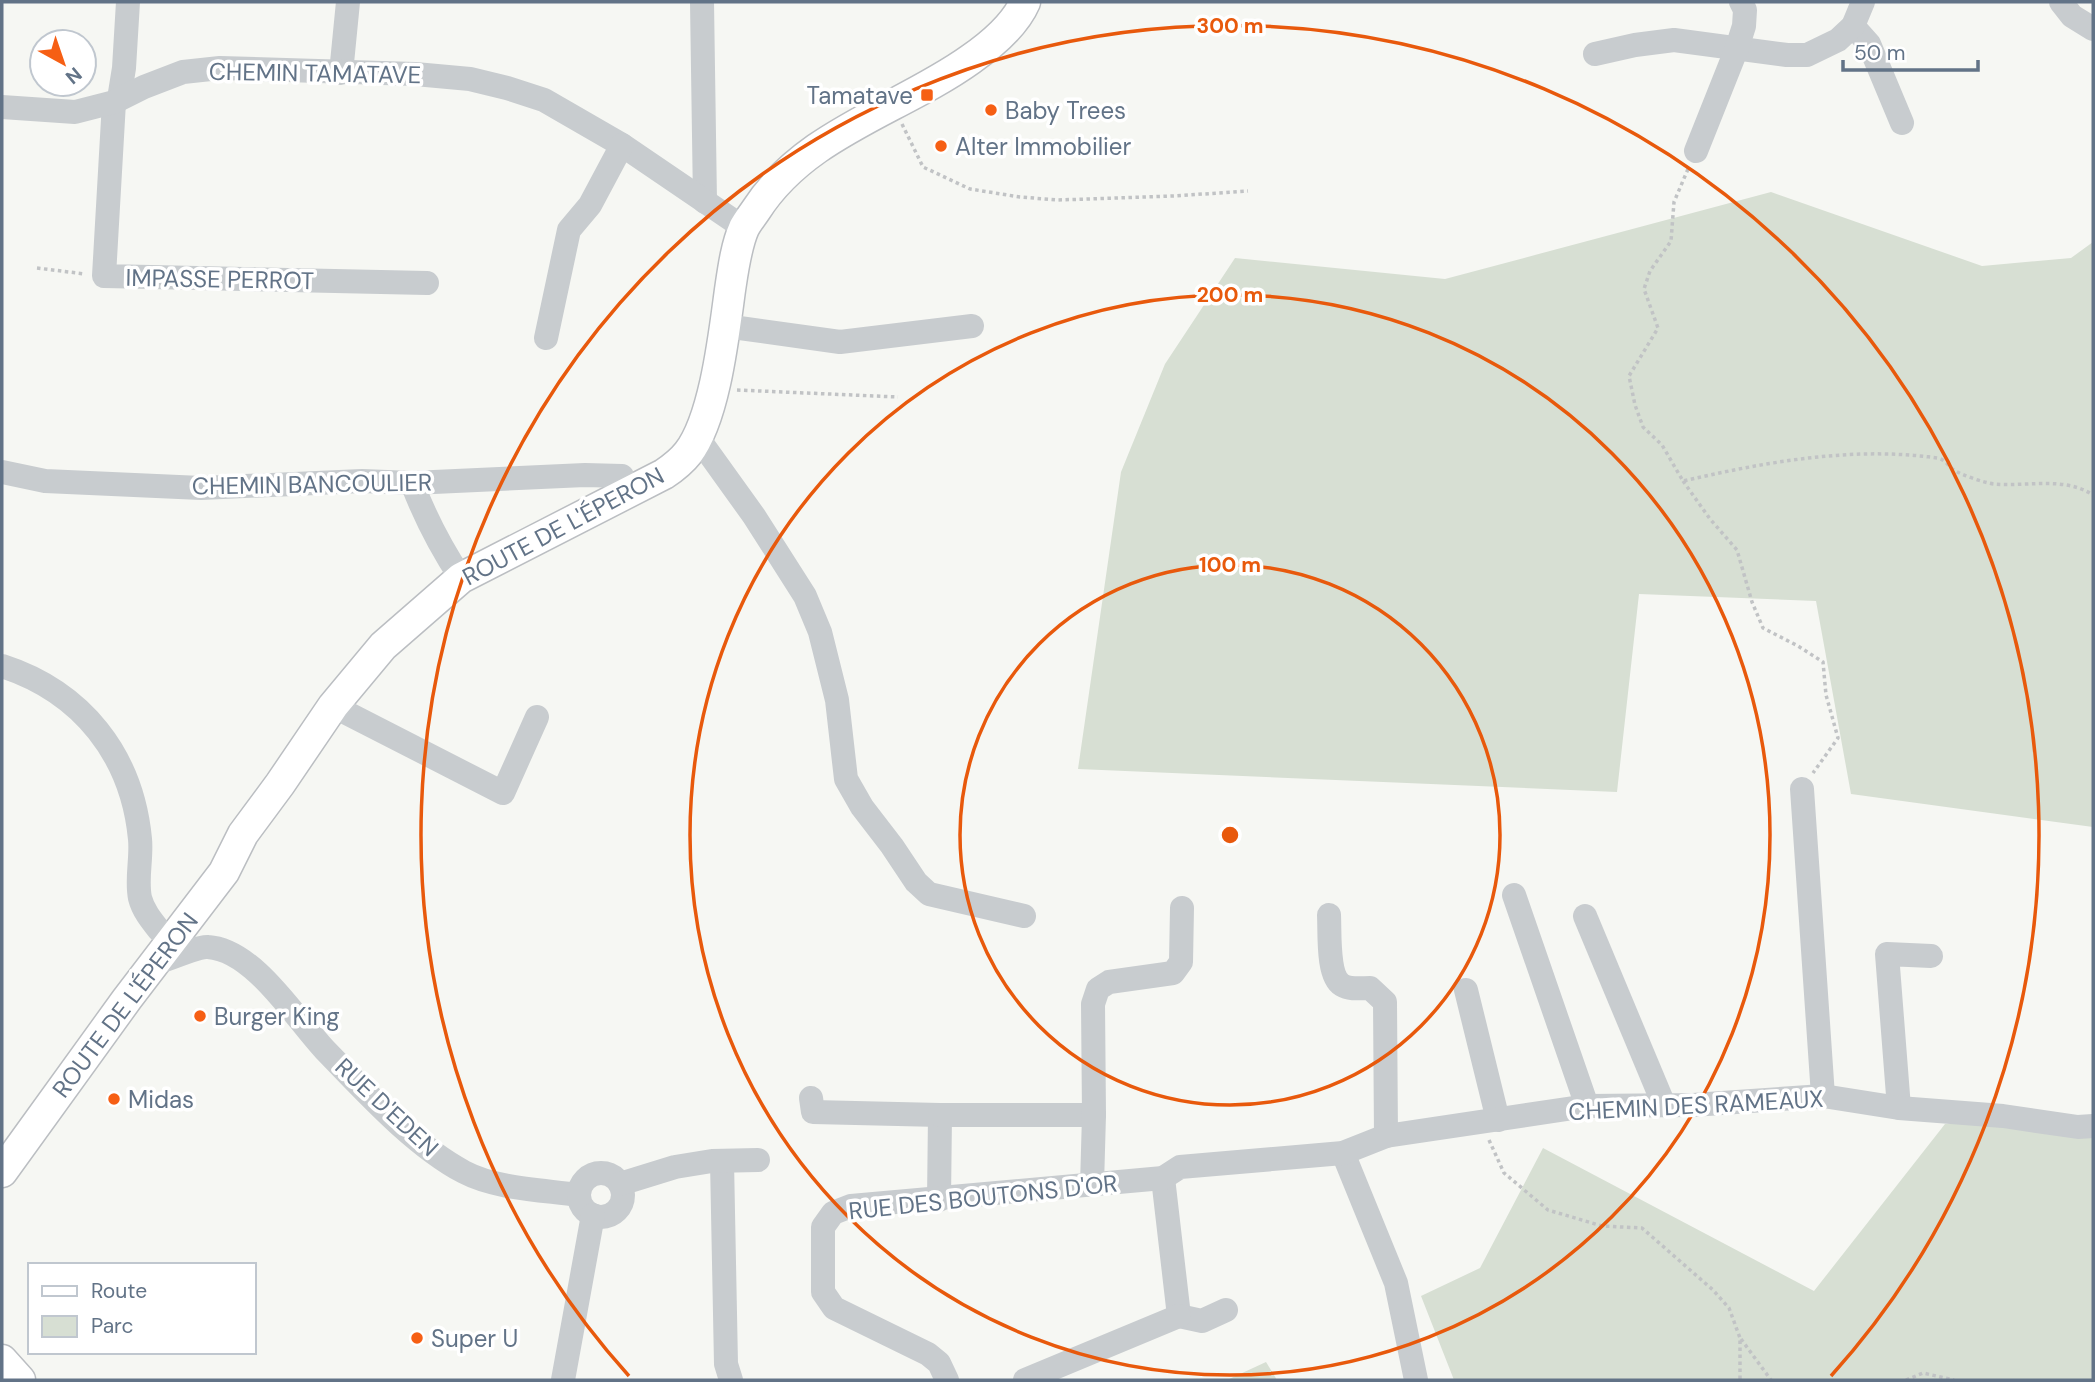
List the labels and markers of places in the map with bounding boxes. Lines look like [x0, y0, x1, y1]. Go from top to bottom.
place label: Tamatave [806, 80, 913, 111]
marker: Tamatave [919, 87, 935, 103]
place label: Baby Trees [1005, 95, 1126, 126]
marker: Baby Trees [983, 102, 999, 118]
place label: Alter Immobilier [955, 131, 1131, 162]
marker: Alter Immobilier [933, 138, 949, 154]
centre of rings [1218, 823, 1242, 847]
place label: Burger King [214, 1001, 340, 1032]
marker: Burger King [192, 1008, 208, 1024]
place label: Midas [128, 1084, 194, 1115]
marker: Midas [106, 1091, 122, 1107]
place label: Super U [431, 1323, 518, 1354]
marker: Super U [409, 1330, 425, 1346]

